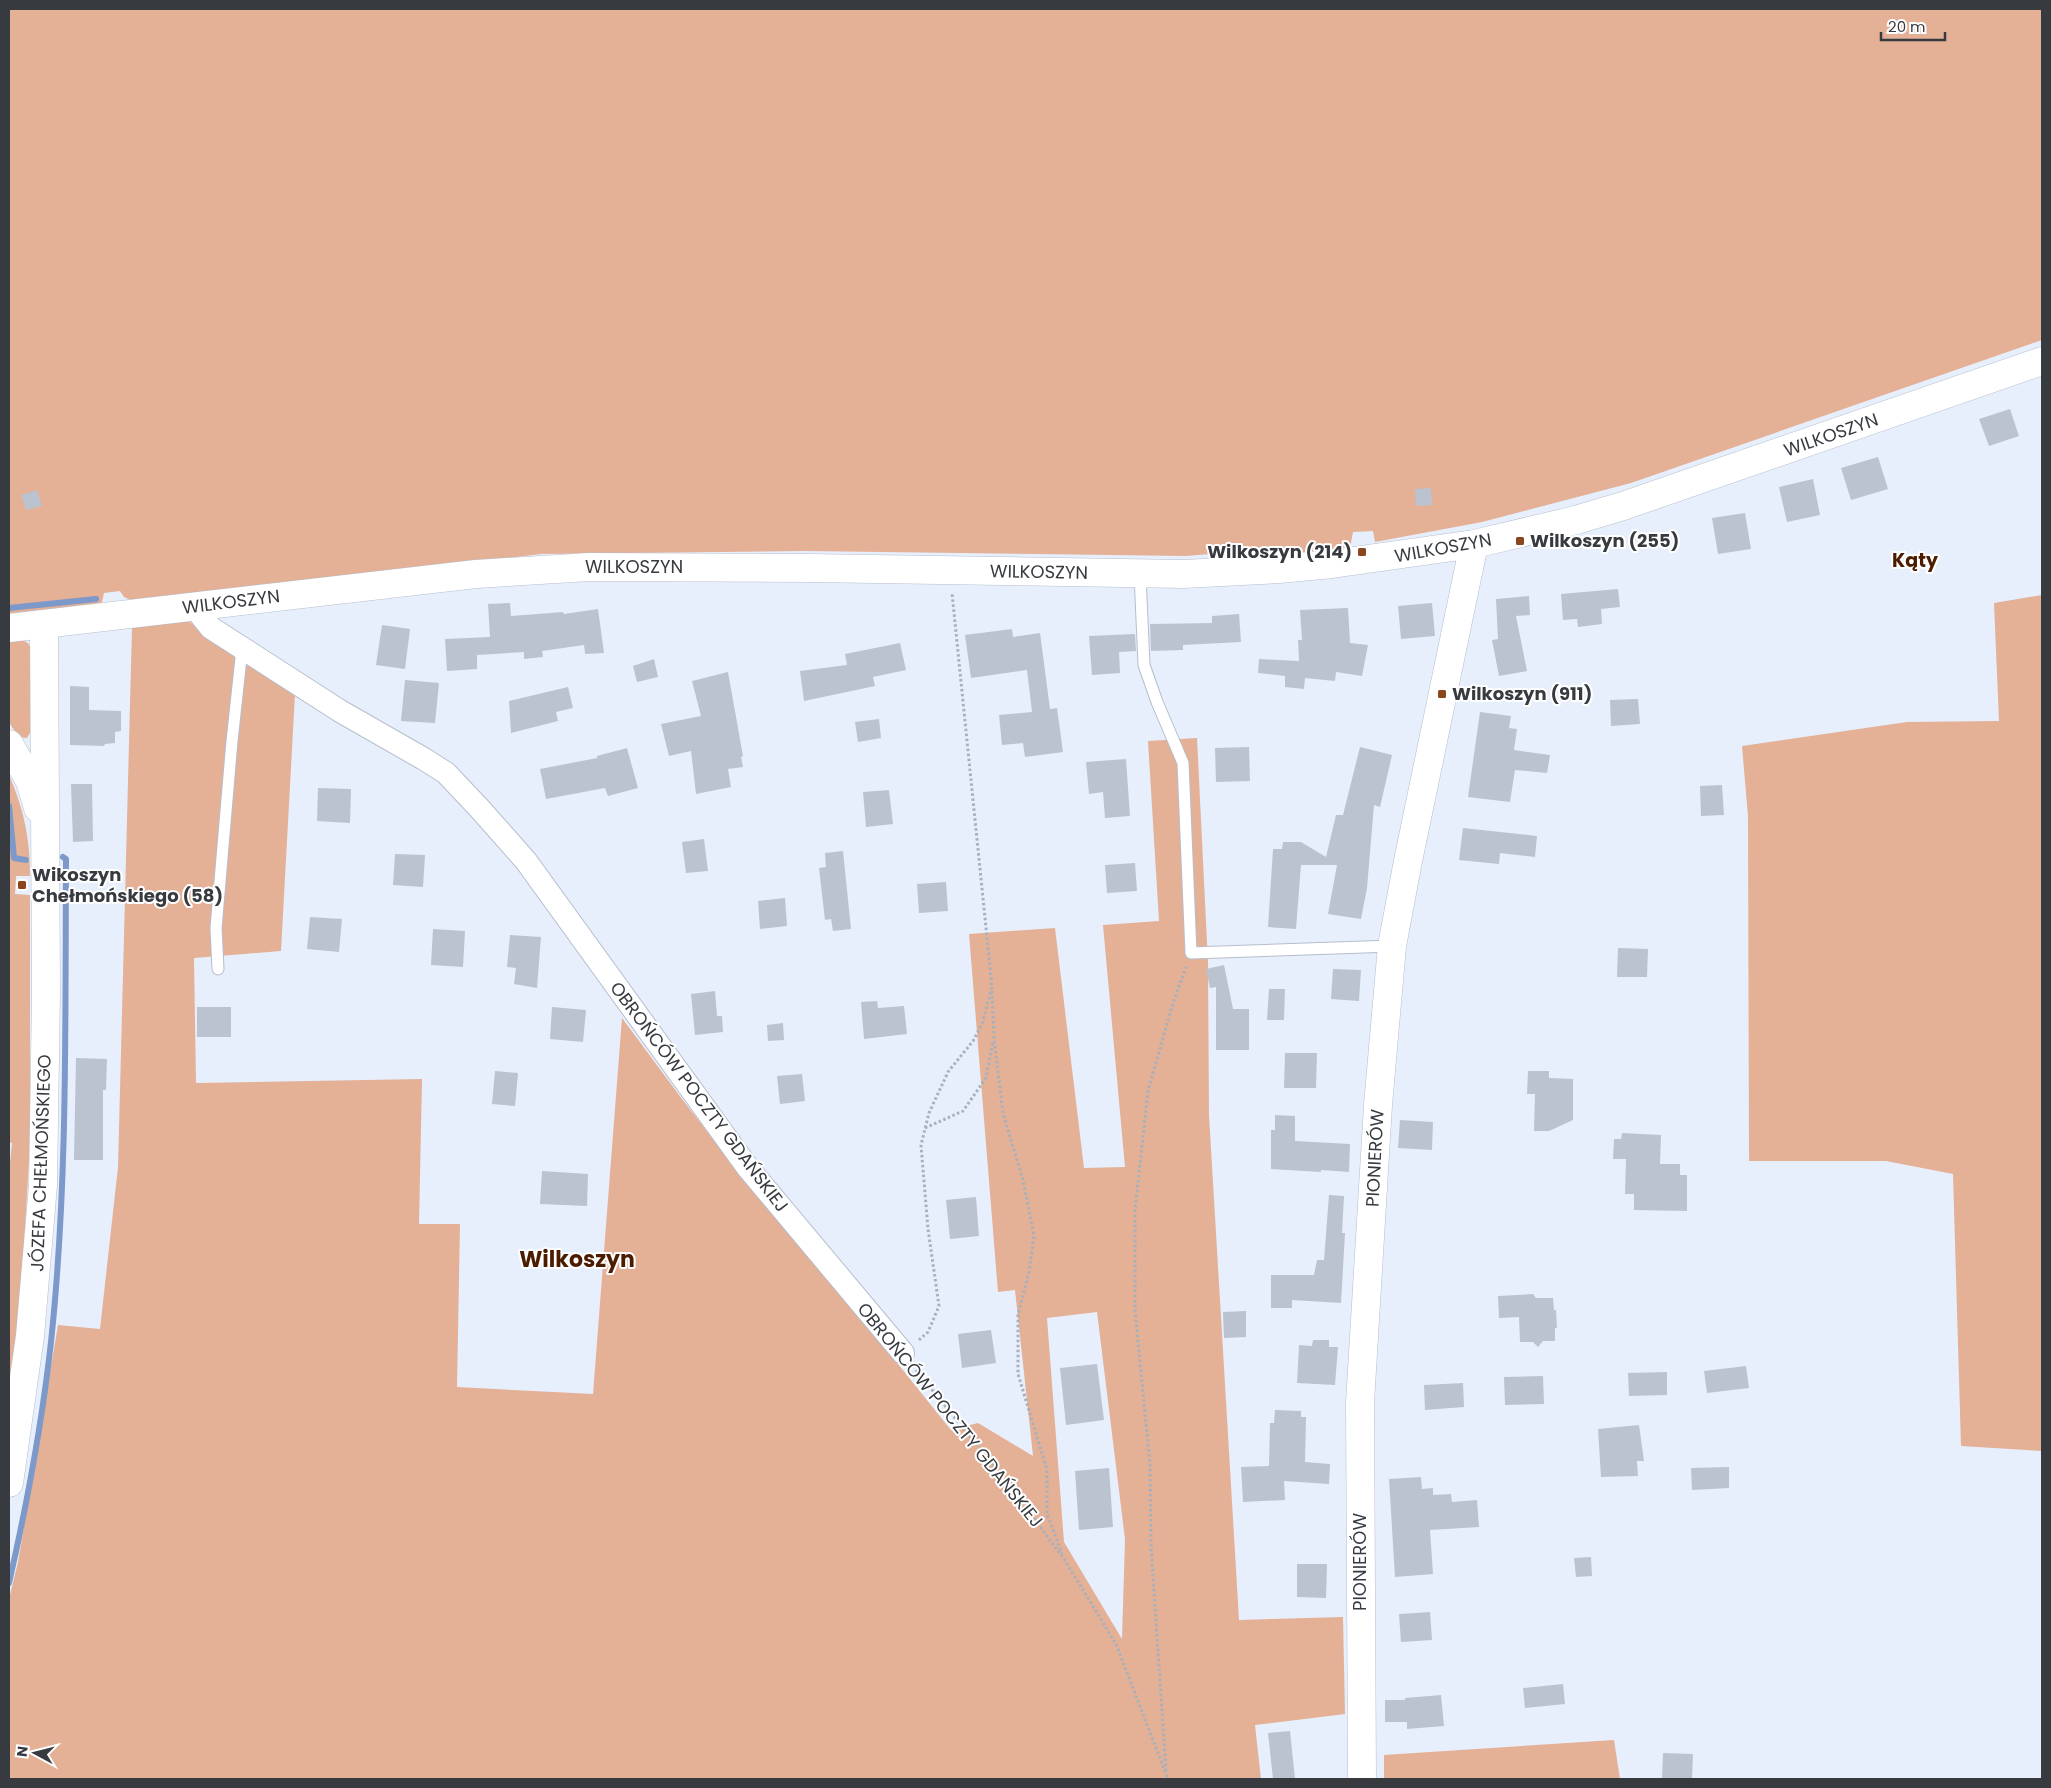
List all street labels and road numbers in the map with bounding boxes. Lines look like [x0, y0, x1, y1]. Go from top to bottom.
street label: WILKOSZYN [1780, 407, 1881, 462]
street label: WILKOSZYN [1392, 527, 1493, 568]
street label: WILKOSZYN [585, 554, 683, 579]
street label: WILKOSZYN [990, 558, 1088, 585]
street label: WILKOSZYN [181, 583, 281, 620]
street label: OBROŃCÓW POCZTY GDAŃSKIEJ [604, 976, 794, 1217]
street label: JÓZEFA CHEŁMOŃSKIEGO [24, 1054, 57, 1272]
street label: PIONIERÓW [1359, 1108, 1390, 1208]
street label: OBROŃCÓW POCZTY GDAŃSKIEJ [852, 1297, 1049, 1532]
street label: PIONIERÓW [1347, 1513, 1372, 1611]

